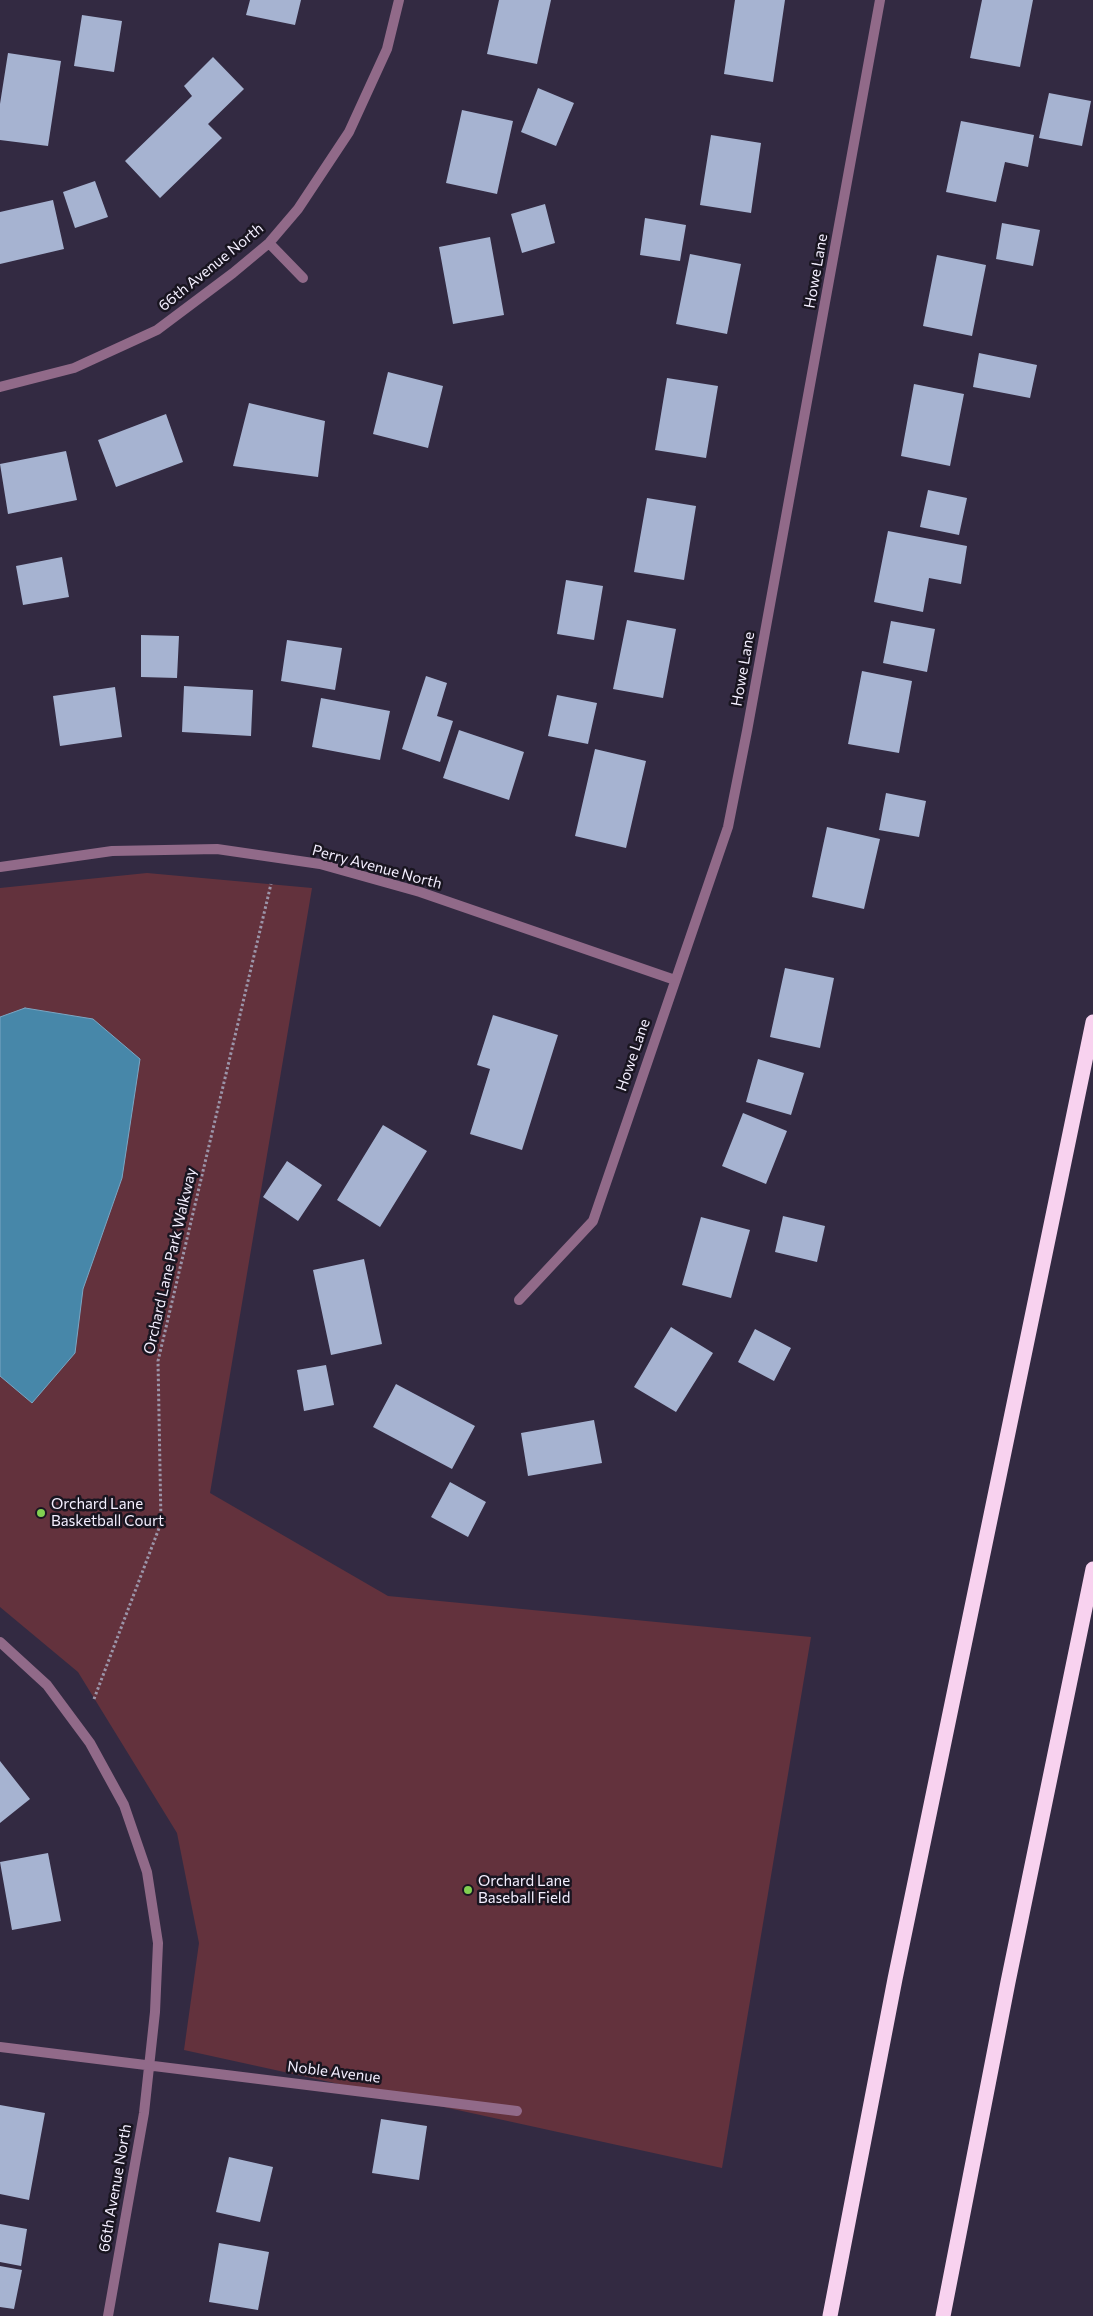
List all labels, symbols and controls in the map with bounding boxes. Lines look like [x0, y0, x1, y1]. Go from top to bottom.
street label: 66th Avenue North [155, 219, 267, 315]
street label: Howe Lane [801, 232, 831, 310]
street label: Howe Lane [728, 630, 758, 708]
street label: Perry Avenue North [310, 841, 444, 893]
street label: Howe Lane [612, 1016, 654, 1094]
street label: Orchard Lane Park Walkway [140, 1166, 200, 1356]
place label: Orchard Lane Basketball Court [51, 1495, 164, 1530]
marker: Orchard Lane Basketball Court [35, 1507, 47, 1519]
place label: Orchard Lane Baseball Field [478, 1872, 570, 1907]
marker: Orchard Lane Baseball Field [462, 1884, 474, 1896]
street label: Noble Avenue [286, 2057, 382, 2087]
street label: 66th Avenue North [95, 2123, 135, 2253]

